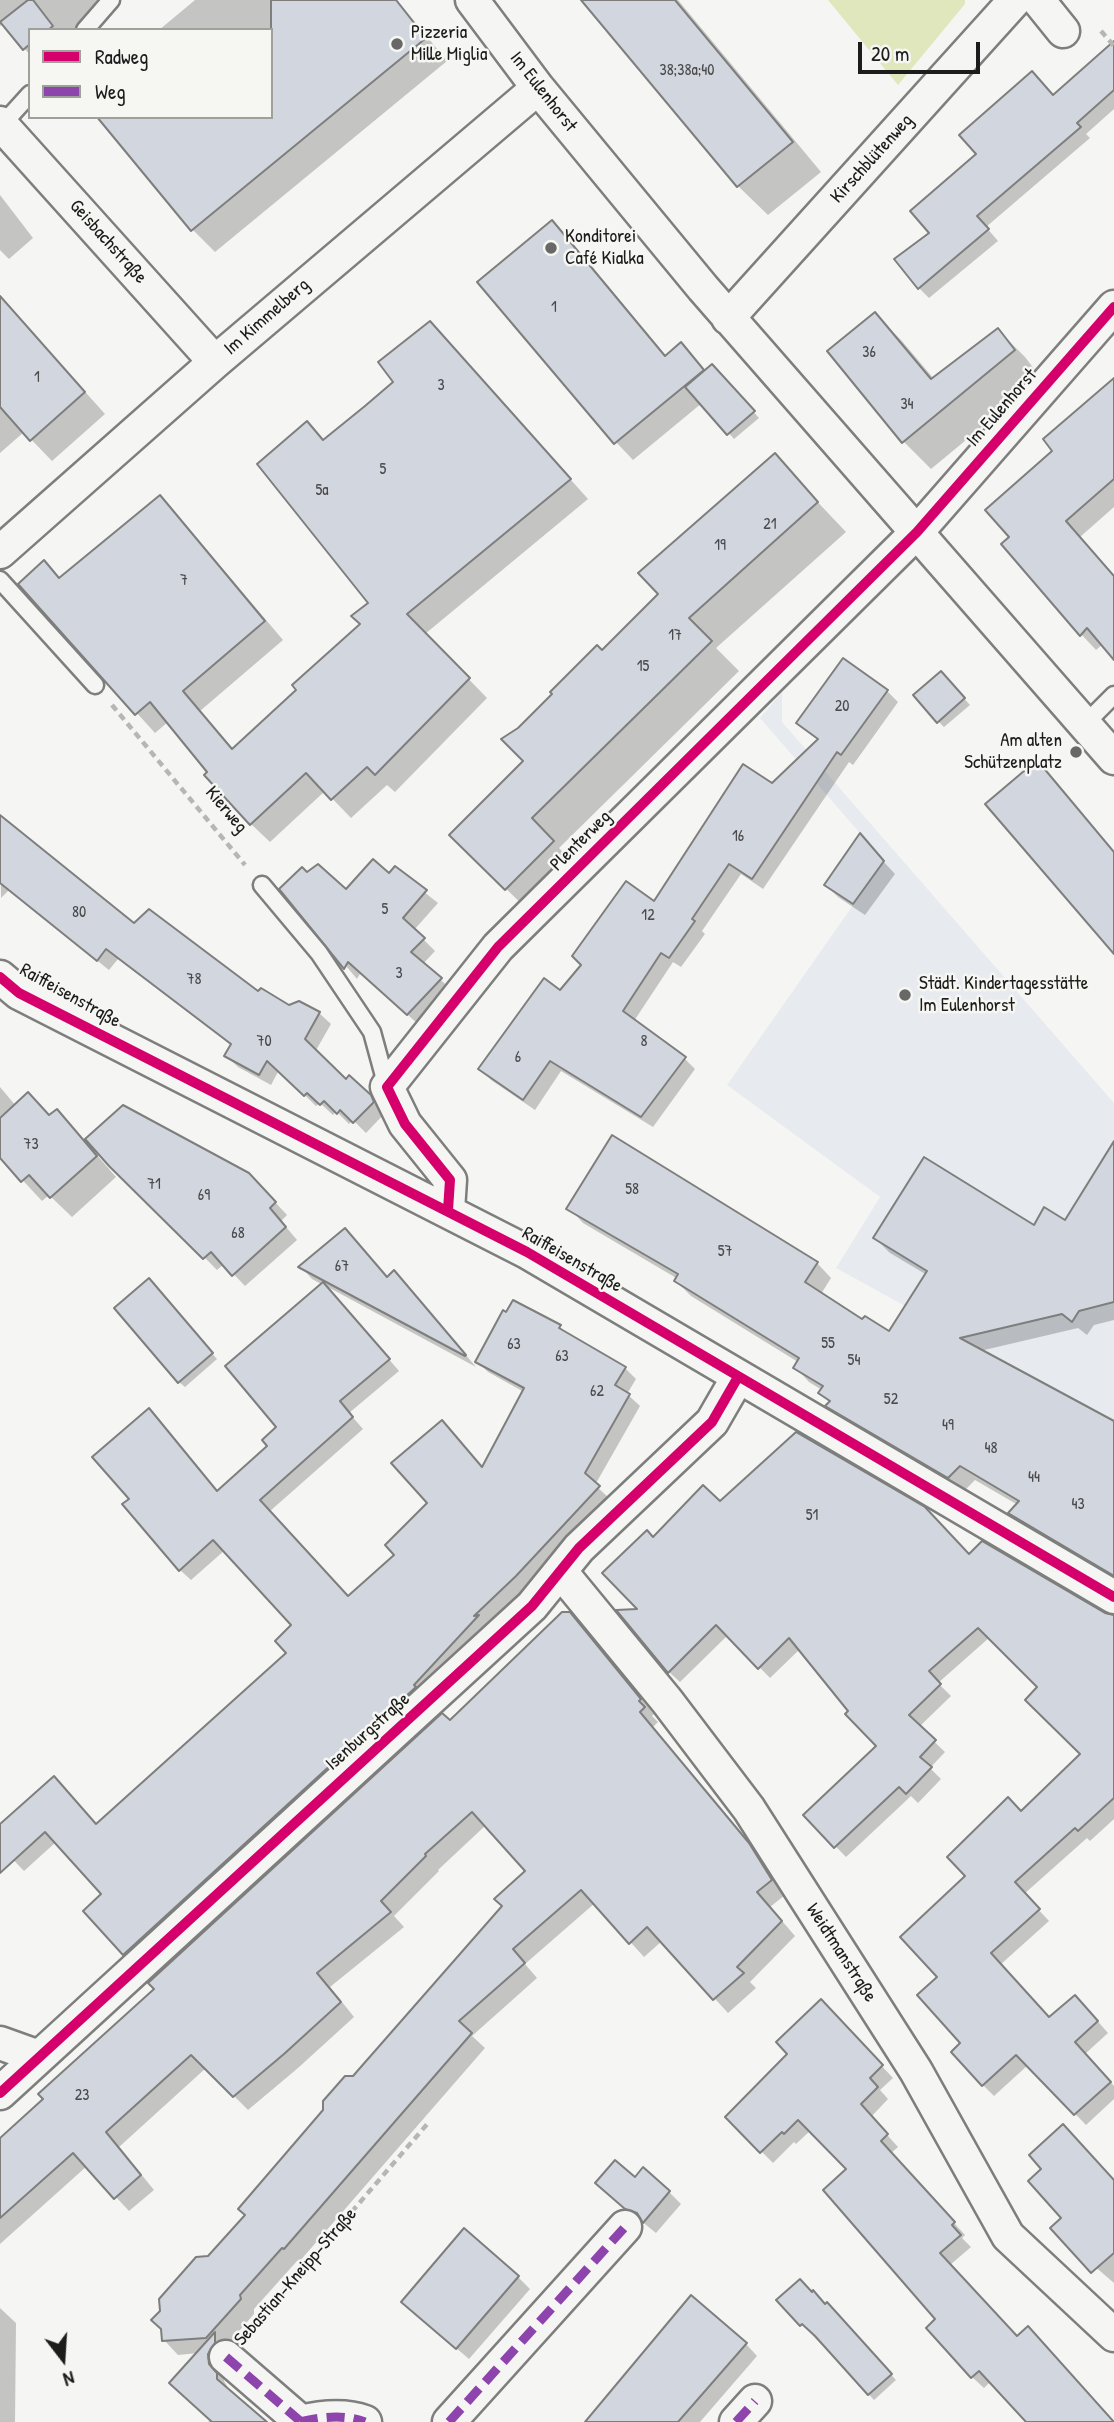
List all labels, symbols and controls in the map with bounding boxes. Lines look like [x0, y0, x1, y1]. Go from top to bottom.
place label: Pizzeria Mille Miglia [411, 22, 487, 66]
legend [28, 28, 273, 119]
scale bar [862, 28, 984, 72]
marker: Pizzeria Mille Miglia [389, 36, 405, 52]
text: 20 m [871, 39, 909, 68]
text: Radweg [95, 42, 148, 71]
street label: Im Eulenhorst [505, 47, 581, 137]
house number: 38;38a;40 [659, 61, 715, 81]
text: Weg [95, 77, 126, 106]
street label: Kirschblütenweg [826, 110, 918, 208]
street label: Geisbachstraße [64, 195, 152, 289]
place label: Konditorei Café Kialka [565, 226, 644, 270]
marker: Konditorei Café Kialka [543, 240, 559, 256]
street label: Im Kimmelberg [220, 274, 314, 360]
house number: 1 [551, 298, 557, 318]
house number: 36 [862, 343, 876, 363]
street label: Im Eulenhorst [962, 364, 1042, 452]
house number: 1 [34, 368, 40, 388]
house number: 3 [437, 376, 445, 396]
house number: 34 [900, 395, 914, 415]
house number: 5 [380, 460, 386, 480]
house number: 5a [315, 481, 329, 501]
house number: 21 [763, 515, 777, 535]
house number: 19 [714, 536, 726, 556]
house number: 7 [180, 571, 188, 591]
house number: 17 [668, 626, 682, 646]
house number: 15 [637, 657, 649, 677]
house number: 20 [835, 697, 849, 717]
place label: Am alten Schützenplatz [964, 730, 1062, 774]
marker: Am alten Schützenplatz [1068, 744, 1084, 760]
street label: Kierweg [200, 782, 252, 838]
street label: Plenterweg [546, 806, 616, 876]
house number: 16 [732, 827, 744, 847]
house number: 5 [382, 900, 388, 920]
house number: 80 [72, 903, 86, 923]
house number: 12 [641, 906, 655, 926]
street label: Raiffeisenstraße [16, 959, 124, 1033]
house number: 3 [395, 964, 403, 984]
house number: 78 [187, 970, 201, 990]
place label: Städt. Kindertagesstätte Im Eulenhorst [919, 973, 1088, 1017]
marker: Städt. Kindertagesstätte Im Eulenhorst [897, 987, 913, 1003]
house number: 70 [256, 1032, 272, 1052]
house number: 8 [641, 1032, 647, 1052]
house number: 6 [515, 1048, 521, 1068]
house number: 73 [23, 1135, 39, 1155]
house number: 71 [147, 1175, 161, 1195]
house number: 58 [625, 1180, 639, 1200]
house number: 69 [198, 1186, 210, 1206]
street label: Raiffeisenstraße [518, 1222, 626, 1298]
house number: 68 [231, 1224, 245, 1244]
house number: 57 [718, 1242, 732, 1262]
house number: 67 [335, 1257, 349, 1277]
house number: 55 [821, 1334, 835, 1354]
house number: 63 [507, 1335, 521, 1355]
house number: 63 [555, 1347, 569, 1367]
house number: 54 [848, 1351, 860, 1371]
house number: 62 [590, 1382, 604, 1402]
house number: 52 [884, 1390, 898, 1410]
house number: 49 [942, 1416, 954, 1436]
house number: 48 [985, 1439, 997, 1459]
house number: 44 [1028, 1468, 1040, 1488]
house number: 43 [1071, 1495, 1085, 1515]
house number: 51 [806, 1506, 818, 1526]
street label: Isenburgstraße [321, 1688, 415, 1776]
street label: Weidtmanstraße [801, 1900, 881, 2006]
house number: 23 [75, 2086, 89, 2106]
street label: Sebastian-Kneipp-Straße [230, 2203, 362, 2351]
north arrow [28, 2324, 98, 2394]
text: N [61, 2365, 78, 2393]

